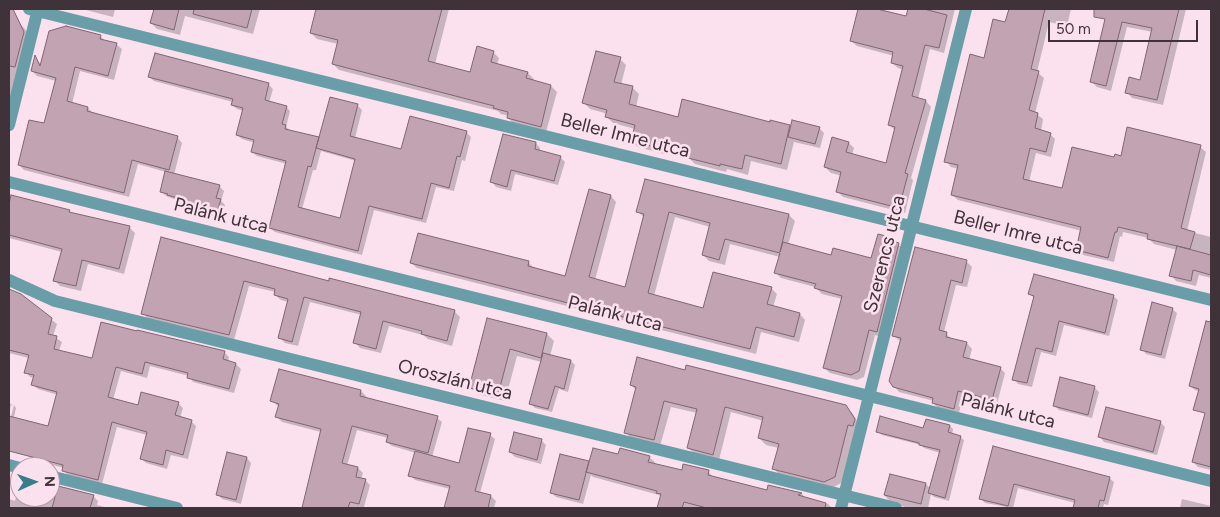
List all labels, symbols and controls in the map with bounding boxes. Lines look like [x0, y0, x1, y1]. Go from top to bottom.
scale bar [1050, 10, 1200, 42]
text: 50 m [1056, 20, 1091, 38]
street label: Beller Imre utca [558, 109, 692, 163]
street label: Palánk utca [171, 193, 271, 239]
street label: Szerencs utca [859, 193, 911, 315]
street label: Beller Imre utca [951, 206, 1085, 260]
street label: Palánk utca [565, 291, 665, 337]
street label: Oroszlán utca [395, 355, 515, 405]
street label: Palánk utca [958, 388, 1058, 434]
north arrow [10, 457, 60, 507]
text: N [41, 476, 58, 487]

